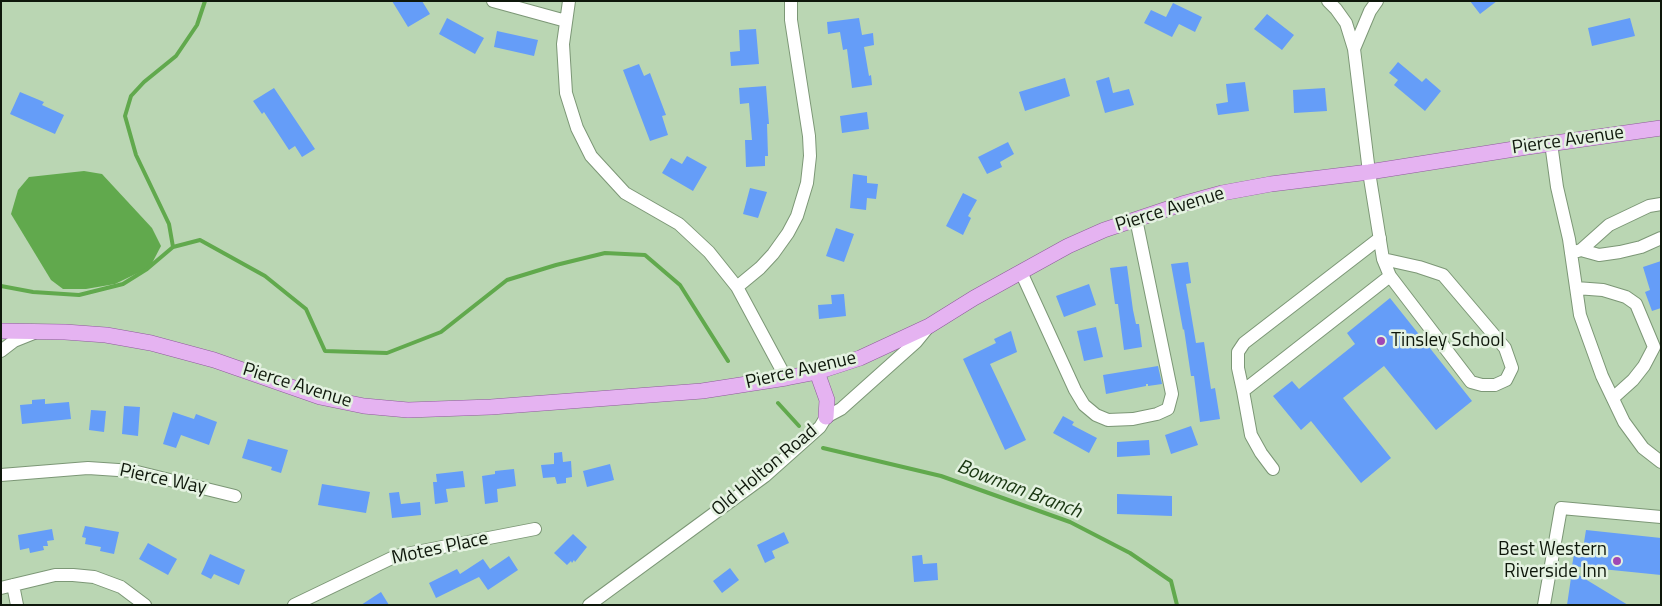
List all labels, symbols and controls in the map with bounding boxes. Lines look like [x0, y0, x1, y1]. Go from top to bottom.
street label: Pierce Avenue [1511, 122, 1625, 160]
street label: Pierce Avenue [1113, 183, 1227, 237]
place label: Tinsley School [1391, 330, 1505, 352]
marker: Tinsley School [1375, 335, 1387, 347]
street label: Pierce Avenue [743, 347, 859, 395]
street label: Pierce Avenue [240, 359, 354, 413]
street label: Old Holton Road [708, 420, 822, 522]
water label: Bowman Branch [953, 455, 1085, 525]
street label: Pierce Way [117, 460, 209, 500]
street label: Motes Place [390, 528, 490, 570]
place label: Best Western Riverside Inn [1498, 539, 1607, 583]
marker: Best Western Riverside Inn [1611, 555, 1623, 567]

